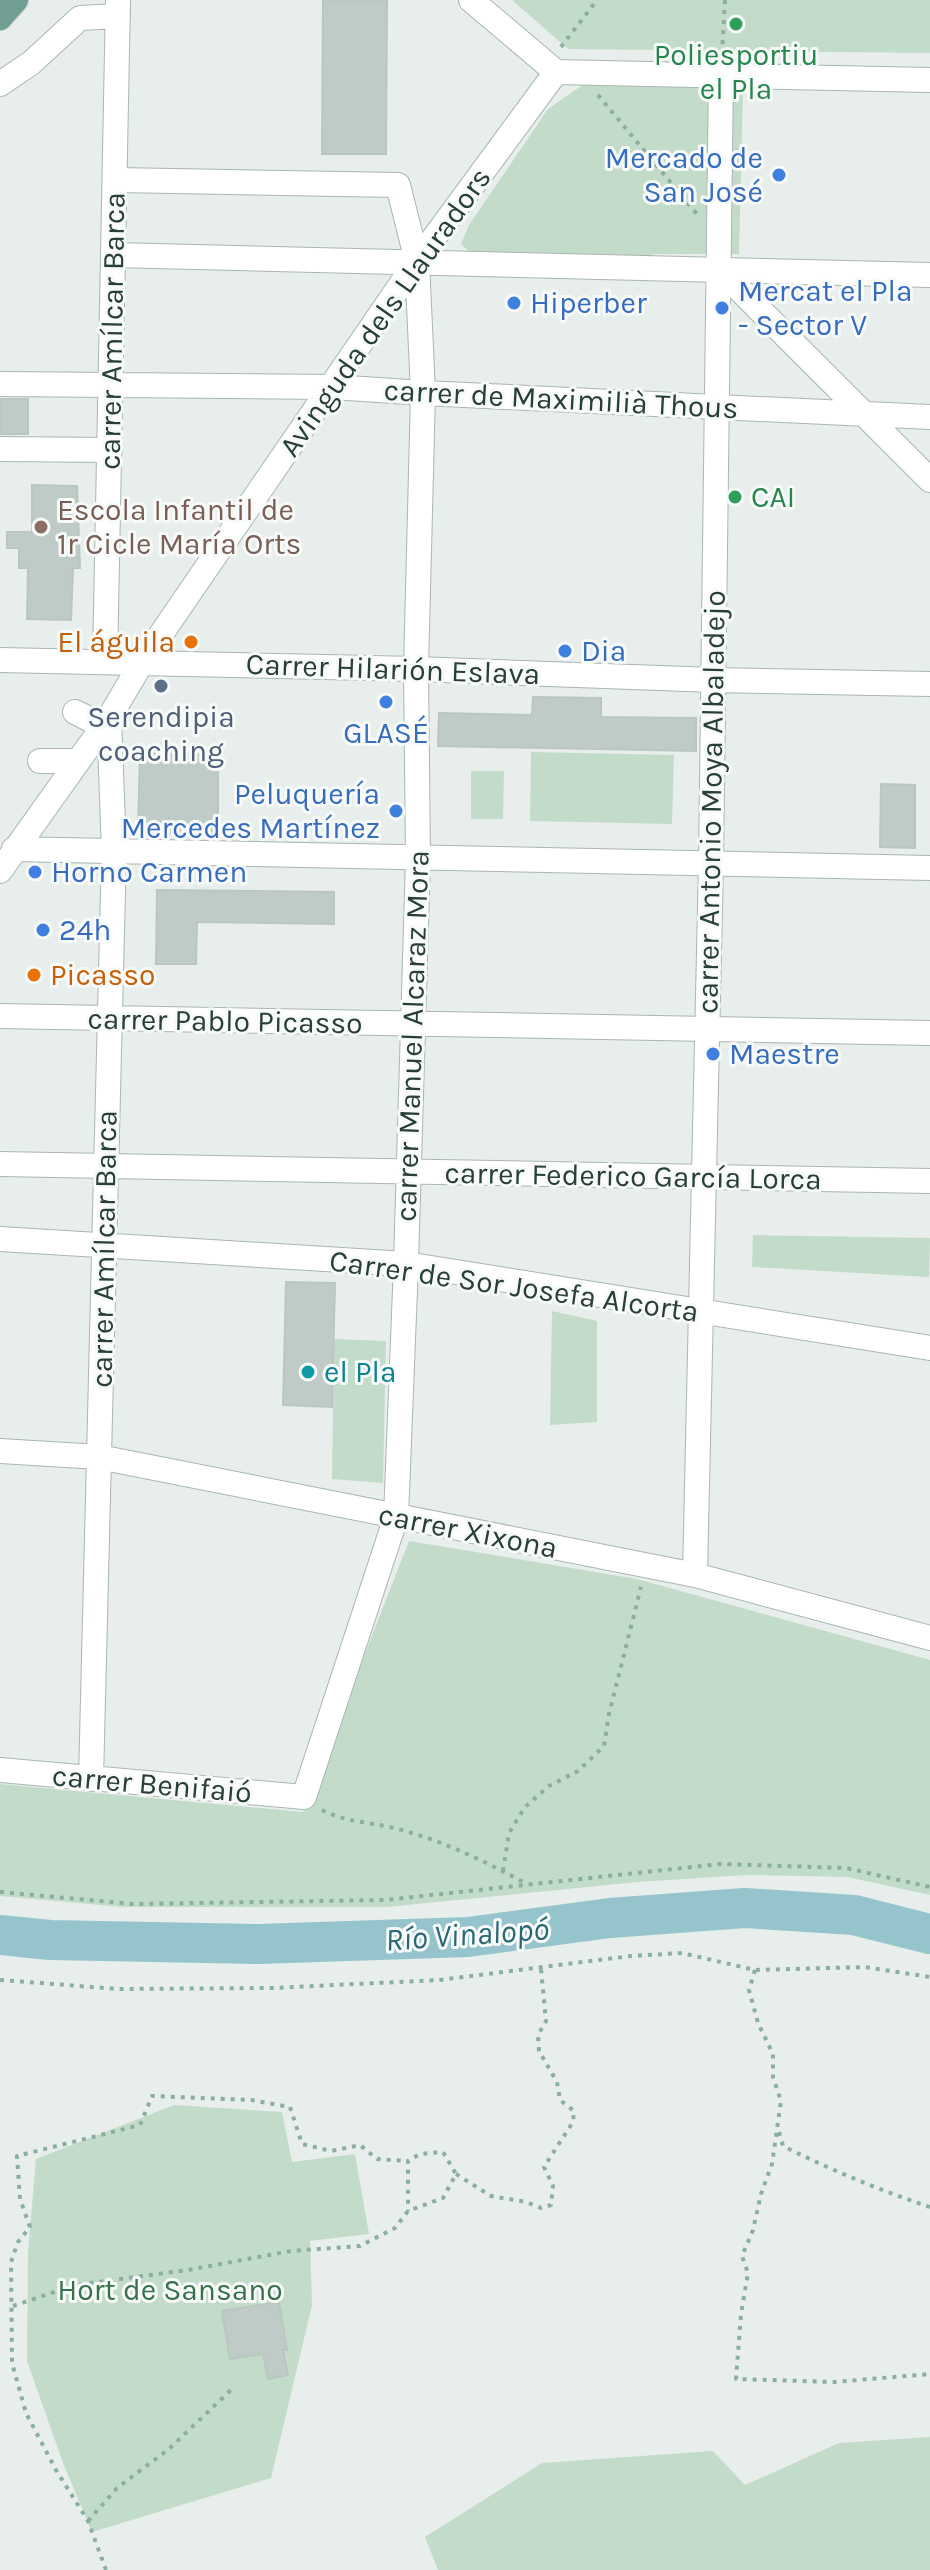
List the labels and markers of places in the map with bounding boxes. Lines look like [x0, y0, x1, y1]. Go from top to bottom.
marker: Poliesportiu el Pla [727, 15, 745, 33]
place label: Poliesportiu el Pla [654, 37, 818, 107]
place label: Mercado de San José [605, 140, 763, 210]
marker: Mercado de San José [770, 166, 788, 184]
place label: Mercat el Pla - Sector V [738, 273, 913, 343]
place label: Hiperber [530, 285, 647, 321]
marker: Hiperber [505, 294, 523, 312]
marker: Mercat el Pla - Sector V [713, 299, 731, 317]
place label: CAI [751, 479, 795, 515]
marker: CAI [726, 488, 744, 506]
place label: Escola Infantil de 1r Cicle María Orts [57, 492, 301, 562]
marker: Escola Infantil de 1r Cicle María Orts [32, 518, 50, 536]
place label: El águila [57, 624, 175, 660]
marker: El águila [182, 633, 200, 651]
place label: Dia [581, 633, 626, 669]
marker: Dia [556, 642, 574, 660]
marker: Serendipia coaching [152, 677, 170, 695]
marker: GLASÉ [377, 693, 395, 711]
place label: Serendipia coaching [87, 699, 235, 769]
place label: GLASÉ [343, 715, 429, 751]
place label: Peluquería Mercedes Martínez [121, 776, 380, 846]
marker: Peluquería Mercedes Martínez [387, 802, 405, 820]
place label: Horno Carmen [51, 854, 247, 890]
marker: Horno Carmen [26, 863, 44, 881]
place label: 24h [59, 912, 111, 948]
marker: 24h [34, 921, 52, 939]
place label: Picasso [50, 957, 155, 993]
marker: Picasso [25, 966, 43, 984]
place label: Maestre [729, 1036, 840, 1072]
marker: Maestre [704, 1045, 722, 1063]
place label: el Pla [324, 1354, 396, 1390]
marker: el Pla [299, 1363, 317, 1381]

